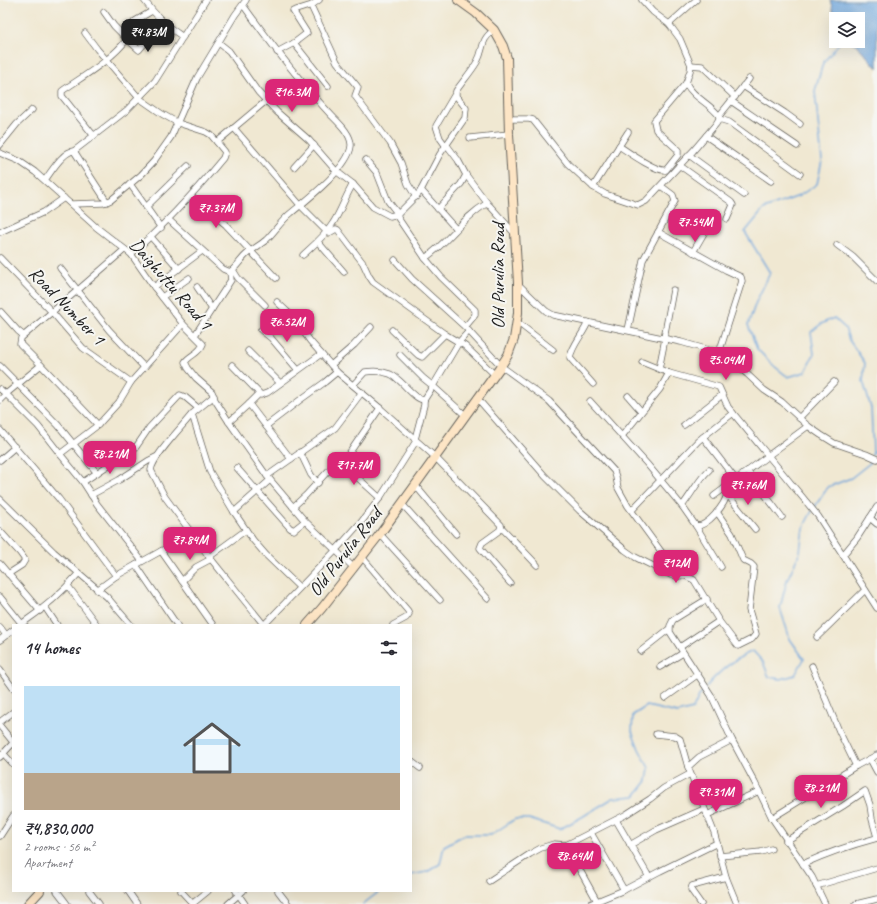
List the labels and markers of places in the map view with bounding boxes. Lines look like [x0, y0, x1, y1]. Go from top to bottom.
pin: ₹4.83M [115, 19, 181, 53]
pin: ₹16.3M [259, 79, 325, 113]
pin: ₹7.37M [183, 195, 249, 229]
pin: ₹7.54M [662, 209, 728, 243]
pin: ₹6.52M [254, 309, 320, 343]
pin: ₹5.04M [693, 347, 759, 381]
pin: ₹8.21M [77, 441, 143, 475]
pin: ₹17.7M [321, 452, 387, 486]
pin: ₹9.76M [715, 472, 781, 506]
pin: ₹7.84M [157, 527, 223, 561]
pin: ₹12M [652, 550, 700, 584]
pin: ₹8.21M [788, 775, 854, 809]
pin: ₹9.31M [683, 779, 749, 813]
pin: ₹8.64M [541, 843, 607, 877]

